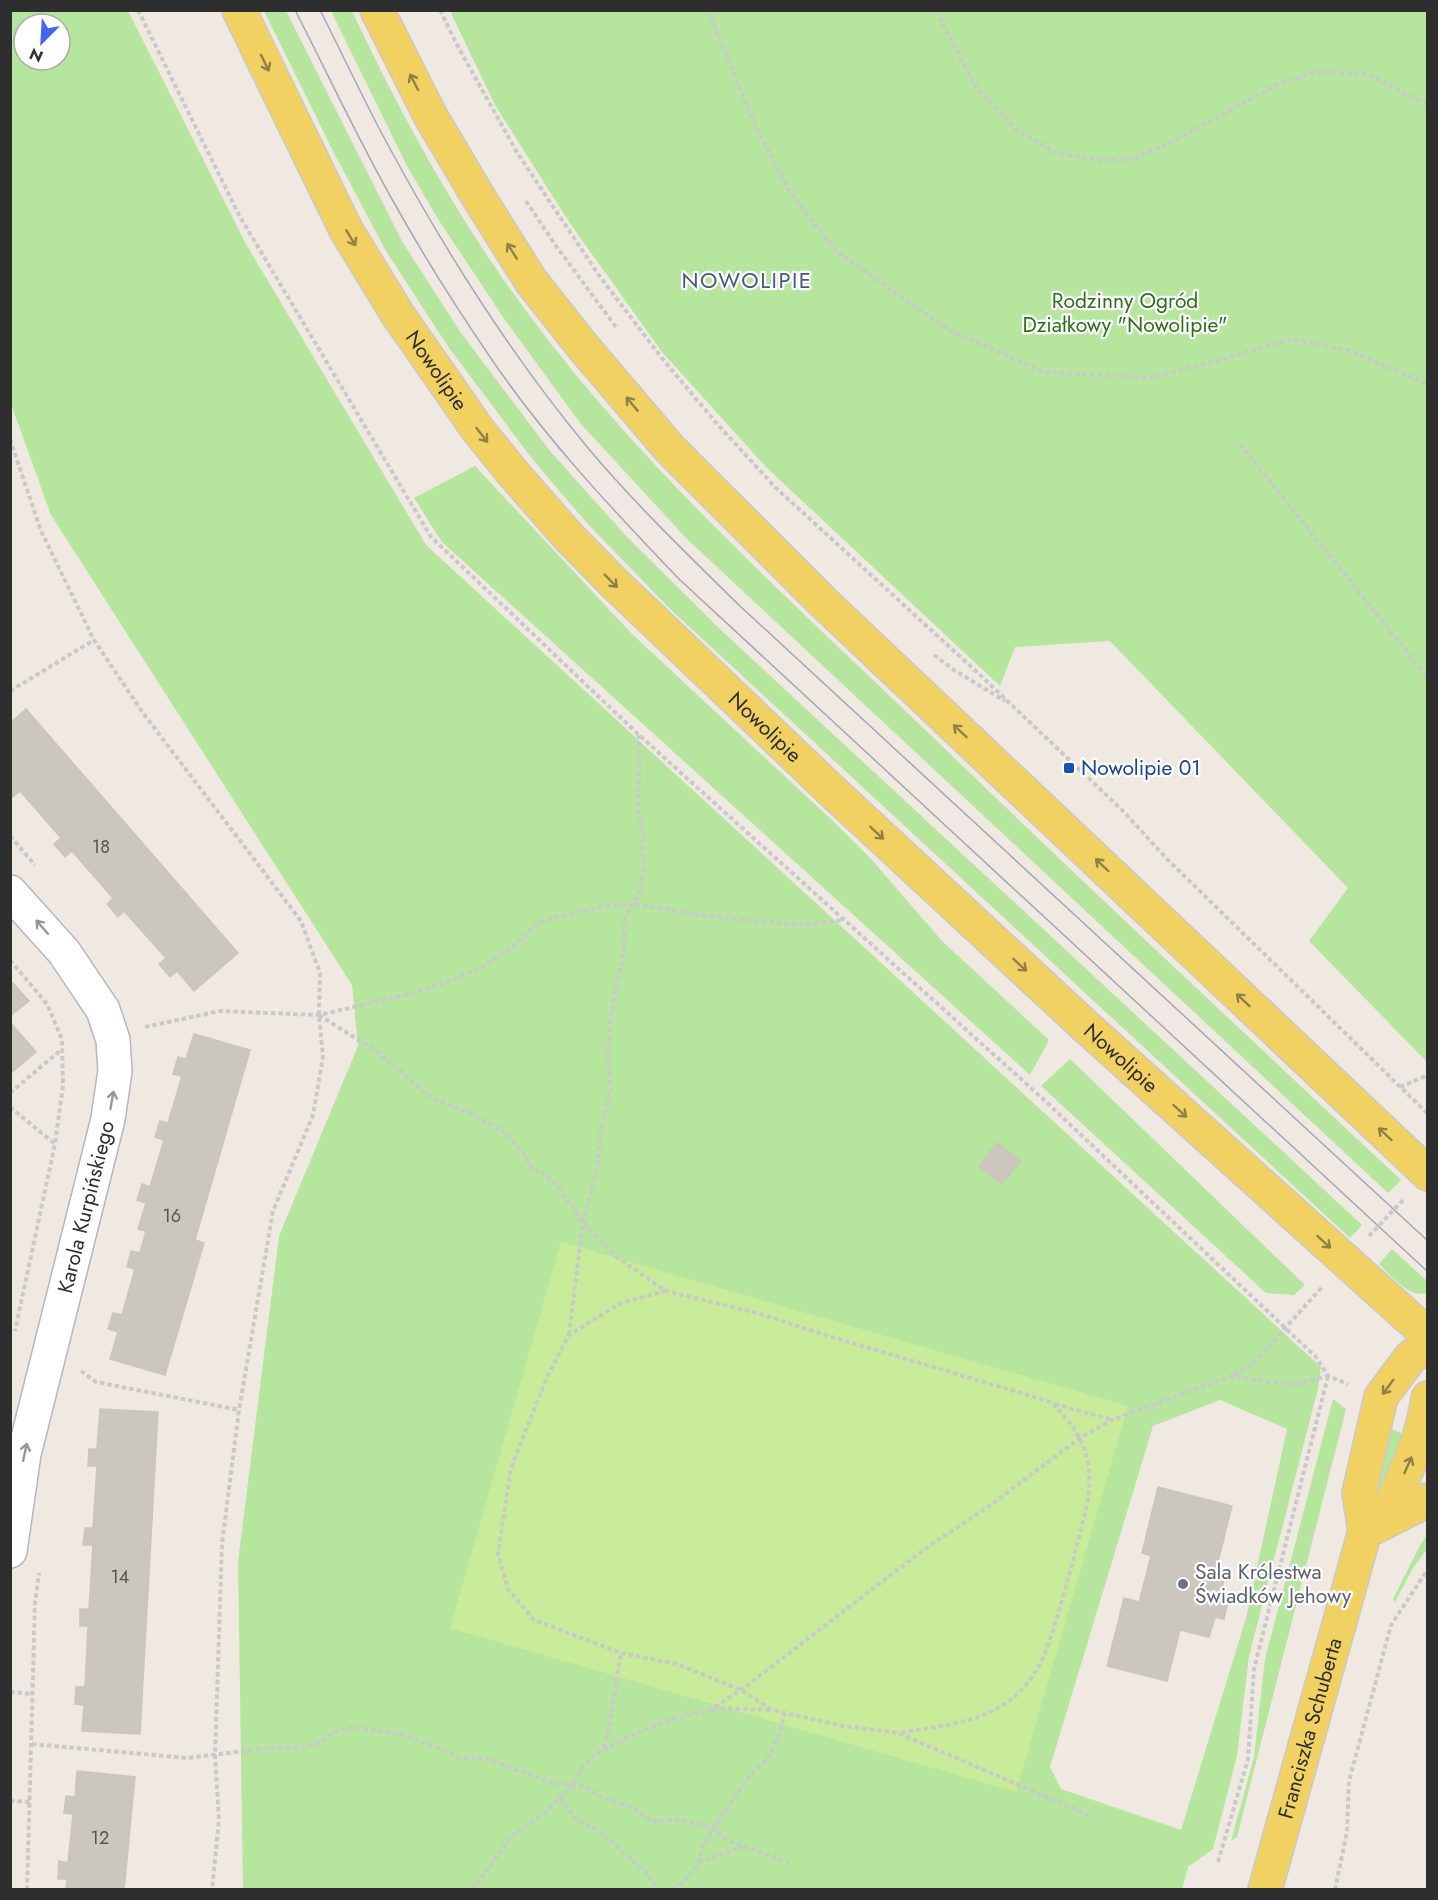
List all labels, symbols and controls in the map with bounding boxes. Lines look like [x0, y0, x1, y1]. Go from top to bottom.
north arrow [12, 12, 72, 72]
text: N [26, 42, 47, 68]
one-way arrow [259, 54, 271, 72]
one-way arrow [408, 74, 419, 92]
one-way arrow [345, 229, 357, 246]
one-way arrow [506, 243, 518, 259]
district label: NOWOLIPIE [682, 264, 812, 296]
park label: Rodzinny Ogród Działkowy "Nowolipie" [1022, 286, 1228, 340]
street label: Nowolipie [398, 324, 475, 417]
one-way arrow [625, 396, 638, 412]
one-way arrow [476, 427, 489, 443]
one-way arrow [604, 574, 619, 588]
street label: Nowolipie [722, 685, 809, 770]
one-way arrow [953, 725, 968, 739]
place label: Nowolipie 01 [1081, 753, 1201, 783]
marker: Nowolipie 01 [1062, 761, 1076, 775]
one-way arrow [869, 826, 884, 840]
house number: 18 [92, 834, 110, 860]
one-way arrow [1094, 858, 1109, 873]
one-way arrow [35, 920, 49, 935]
one-way arrow [1012, 958, 1027, 972]
one-way arrow [1235, 993, 1250, 1007]
street label: Nowolipie [1077, 1016, 1165, 1100]
one-way arrow [107, 1090, 118, 1110]
one-way arrow [1172, 1104, 1187, 1118]
street label: Karola Kurpińskiego [50, 1118, 122, 1296]
one-way arrow [1378, 1127, 1393, 1141]
house number: 16 [163, 1203, 181, 1229]
one-way arrow [1317, 1235, 1332, 1249]
one-way arrow [1382, 1379, 1395, 1395]
one-way arrow [20, 1443, 31, 1462]
one-way arrow [1403, 1456, 1414, 1474]
place label: Sala Królestwa Świadków Jehowy [1195, 1557, 1352, 1611]
house number: 14 [111, 1564, 129, 1590]
marker: Sala Królestwa Świadków Jehowy [1176, 1577, 1190, 1591]
street label: Franciszka Schuberta [1271, 1634, 1350, 1822]
house number: 12 [91, 1825, 109, 1851]

